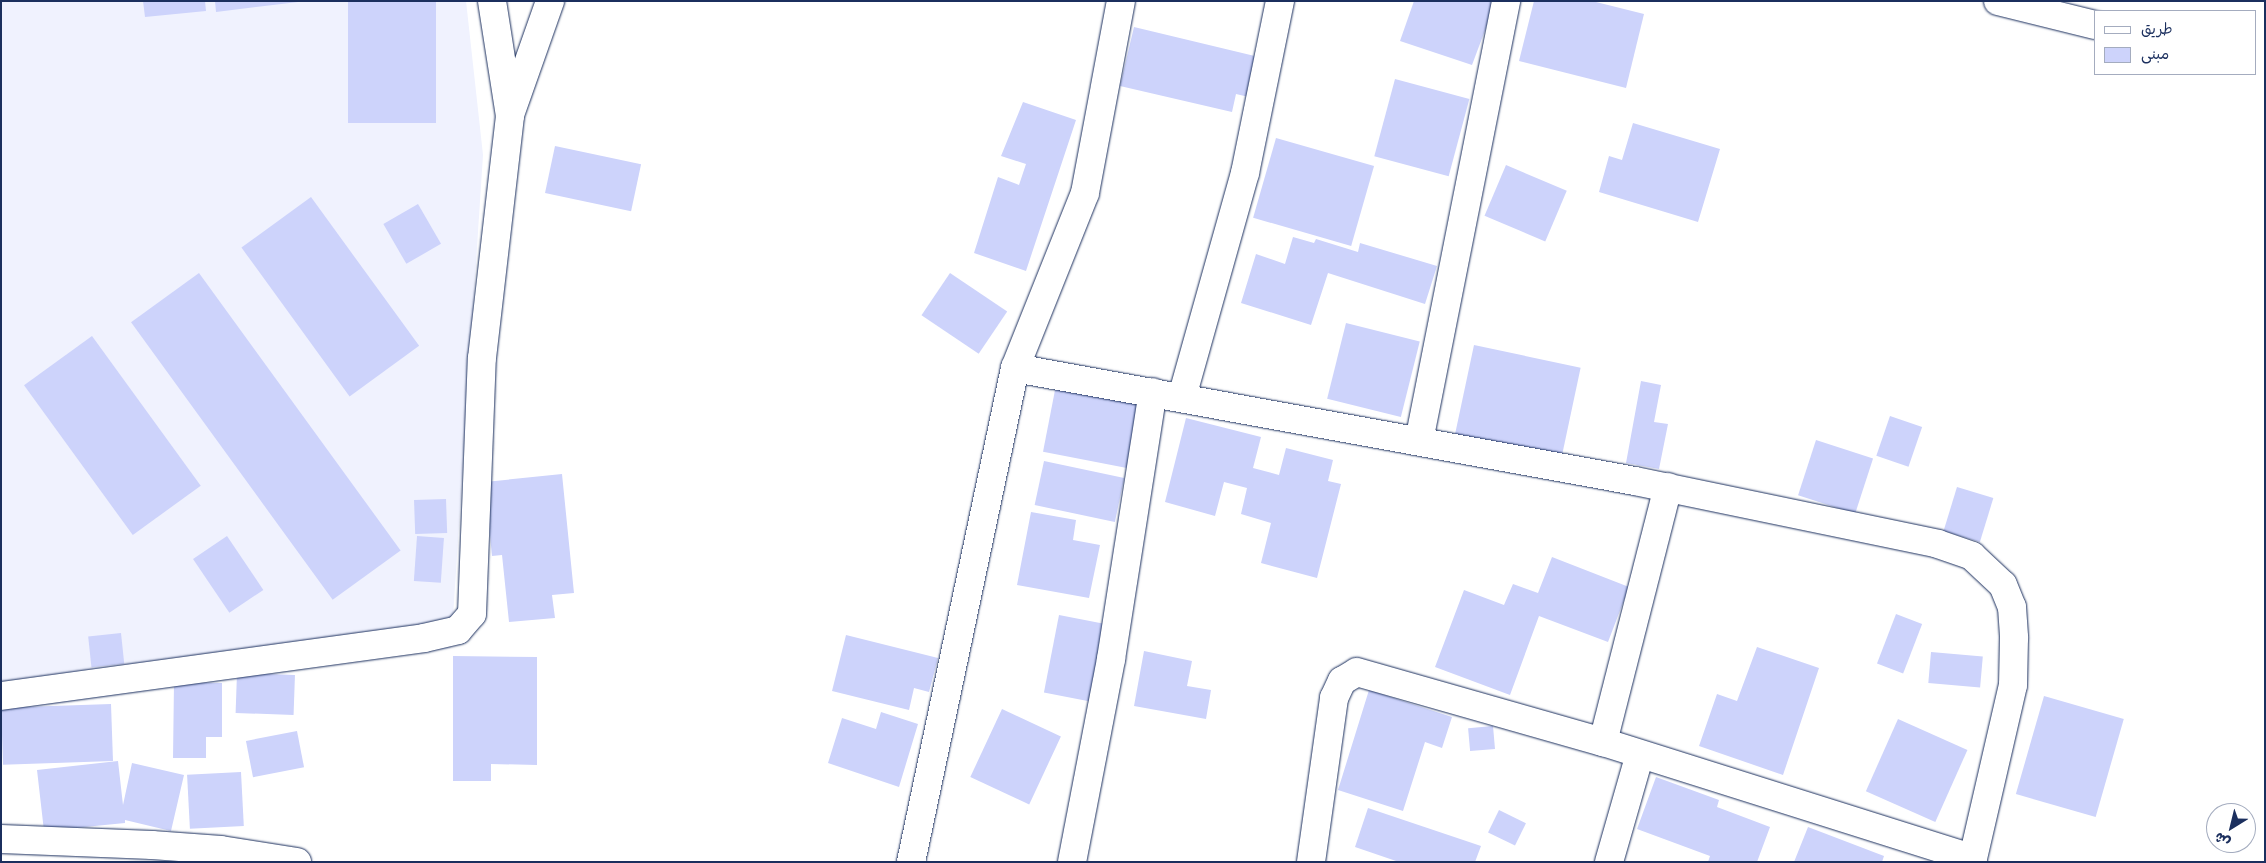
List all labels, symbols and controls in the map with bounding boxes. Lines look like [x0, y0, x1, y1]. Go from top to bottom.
legend [2094, 10, 2256, 75]
text: طريق [2141, 20, 2173, 38]
text: مبنى [2141, 45, 2169, 63]
north arrow [2206, 803, 2256, 853]
text: ش [2211, 828, 2234, 851]

